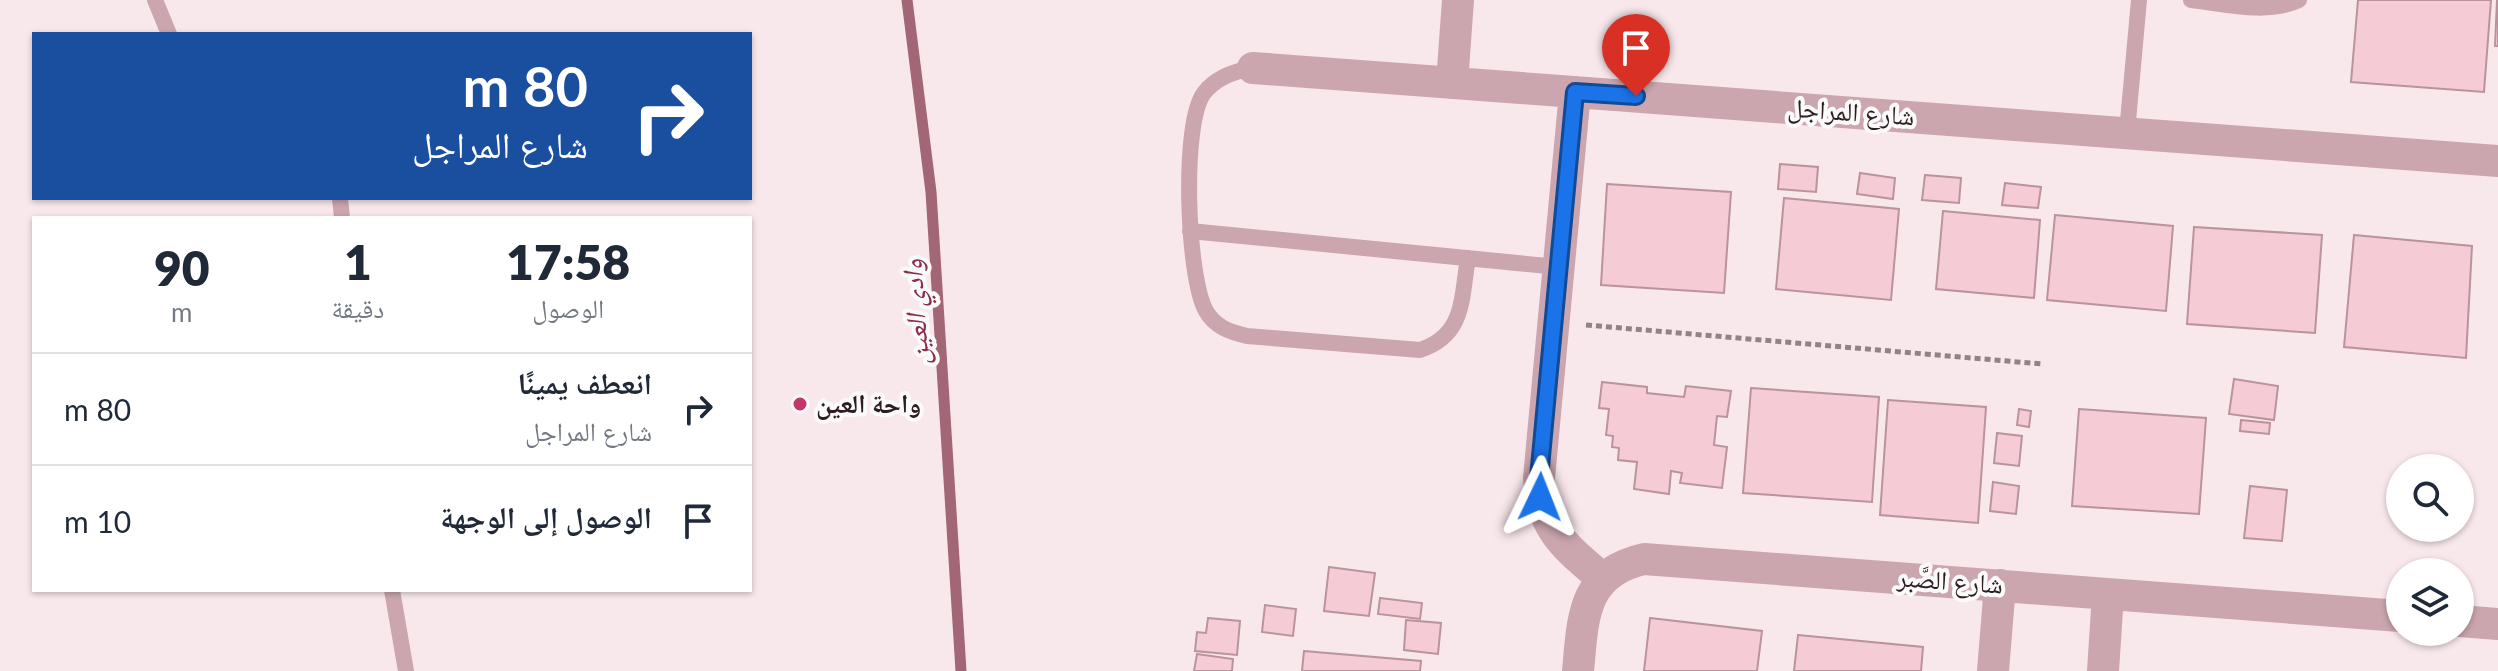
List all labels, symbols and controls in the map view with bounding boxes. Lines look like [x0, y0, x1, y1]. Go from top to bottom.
pin [1602, 14.0, 1670, 96]
icon: arrive [1614, 26, 1658, 70]
text: 80 m [463, 52, 588, 119]
icon: right [616, 64, 720, 168]
street label: شارع المراجل [1786, 91, 1916, 132]
text: شارع المراجل [412, 122, 588, 166]
text: 1 [344, 233, 372, 290]
text: 17:58 [506, 233, 630, 290]
text: 90 [154, 239, 210, 296]
water label: وادي العين [893, 258, 942, 366]
text: دقيقة [331, 292, 384, 324]
text: الوصول [532, 292, 604, 324]
text: m [171, 296, 192, 328]
text: انعطف يمينًا [517, 364, 652, 400]
icon: right [676, 387, 720, 431]
place label: واحة العين [816, 387, 921, 420]
text: 80 m [64, 391, 131, 427]
marker: واحة العين [791, 395, 809, 413]
text: شارع المراجل [525, 415, 652, 447]
map controls [2386, 454, 2474, 646]
button: search [2386, 454, 2474, 542]
position arrow [1498, 455, 1582, 539]
text: الوصول إلى الوجهة [440, 498, 652, 534]
icon: arrive [676, 499, 720, 543]
text: 10 m [64, 503, 131, 539]
button: layers [2386, 558, 2474, 646]
street label: شارع الصَّبر [1895, 560, 2004, 601]

